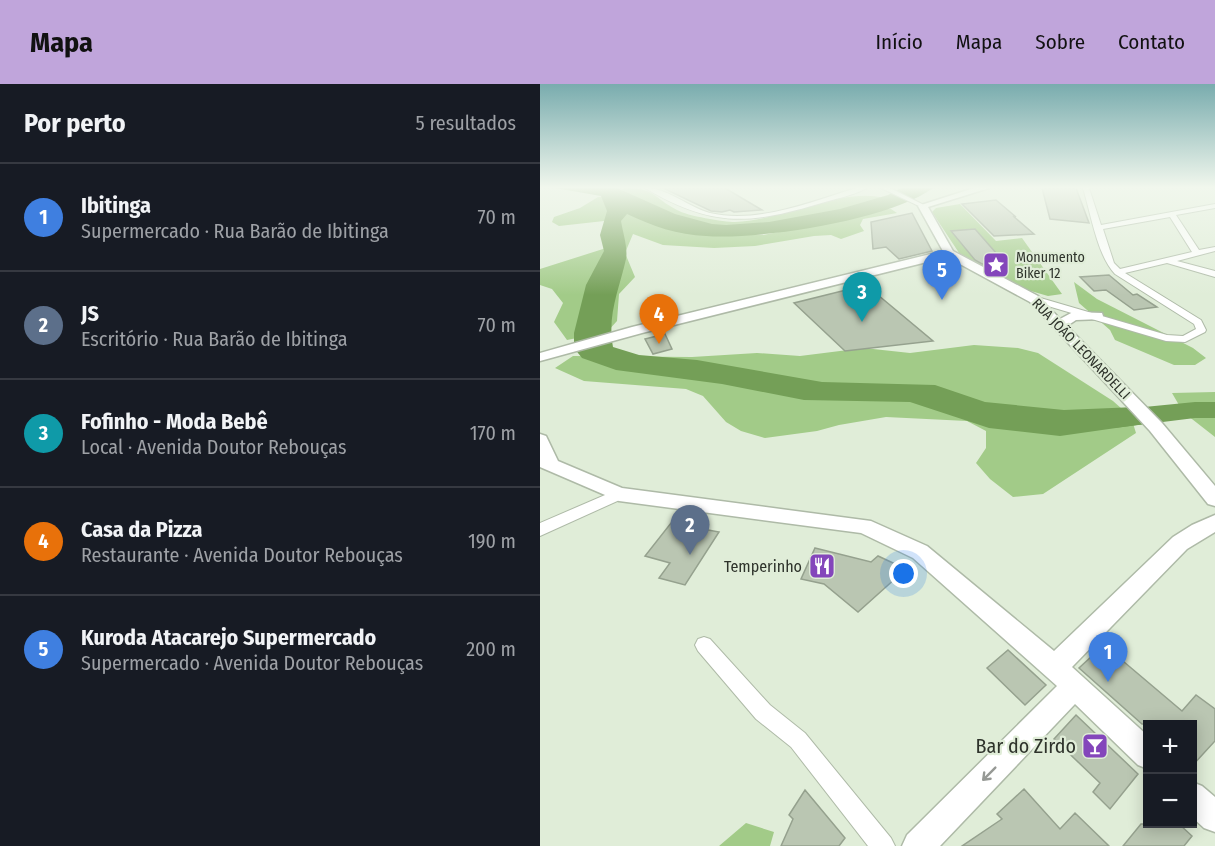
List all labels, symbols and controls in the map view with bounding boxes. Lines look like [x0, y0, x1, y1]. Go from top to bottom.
text: Mapa [30, 26, 93, 59]
text: Início [876, 29, 923, 55]
text: Mapa [956, 29, 1002, 55]
text: Sobre [1035, 29, 1085, 55]
text: Contato [1118, 29, 1185, 55]
text: Por perto [24, 108, 126, 139]
text: 5 resultados [416, 111, 516, 135]
text: Ibitinga [81, 192, 151, 219]
text: 1 [39, 205, 48, 229]
text: 70 m [478, 205, 516, 229]
text: Supermercado · Rua Barão de Ibitinga [81, 219, 389, 243]
place label: Monumento Biker 12 [1016, 249, 1085, 282]
pin: 5 [922, 250, 962, 300]
place icon: Monumento Biker 12 [981, 250, 1011, 280]
pin: 3 [842, 272, 882, 322]
pin: 4 [640, 294, 678, 344]
street label: RUA JOÃO LEONARDELLI [1028, 295, 1134, 403]
text: JS [81, 300, 99, 327]
text: 2 [39, 313, 48, 337]
text: 70 m [478, 313, 516, 337]
text: Escritório · Rua Barão de Ibitinga [81, 327, 347, 351]
text: Fofinho - Moda Bebê [81, 408, 268, 435]
text: 3 [39, 421, 48, 445]
text: 170 m [470, 421, 516, 445]
text: Local · Avenida Doutor Rebouças [81, 435, 347, 459]
pin: 2 [670, 506, 710, 555]
text: Casa da Pizza [81, 516, 202, 543]
text: 4 [38, 529, 49, 553]
text: 190 m [468, 529, 516, 553]
text: Restaurante · Avenida Doutor Rebouças [81, 543, 403, 567]
restaurant icon: Temperinho [807, 551, 837, 581]
place label: Temperinho [724, 557, 802, 576]
your location [889, 559, 918, 588]
text: Kuroda Atacarejo Supermercado [81, 624, 376, 651]
pin: 1 [1088, 632, 1128, 682]
text: 5 [39, 637, 48, 661]
text: 200 m [466, 637, 516, 661]
text: Supermercado · Avenida Doutor Rebouças [81, 651, 423, 675]
map controls [1143, 720, 1197, 828]
button: + [1143, 720, 1197, 774]
bar icon: Bar do Zirdo [1080, 731, 1110, 761]
place label: Bar do Zirdo [976, 734, 1076, 758]
one-way arrow [982, 766, 996, 781]
button: − [1143, 774, 1197, 828]

